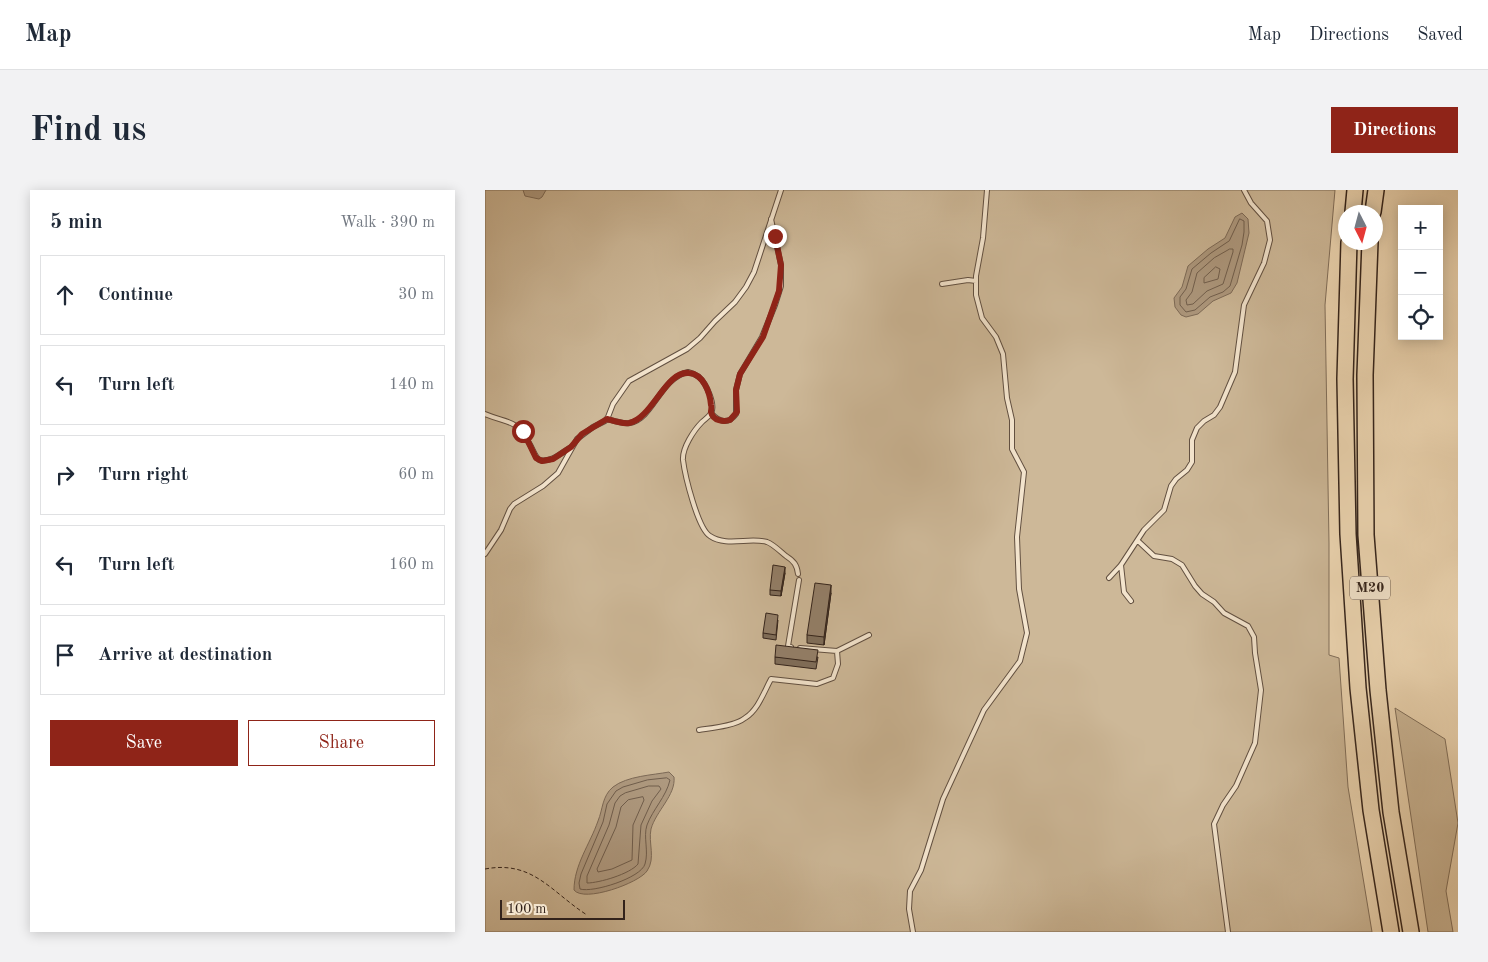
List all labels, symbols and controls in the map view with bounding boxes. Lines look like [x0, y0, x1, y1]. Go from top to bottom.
text: Map [25, 23, 72, 47]
text: Map [1248, 26, 1281, 44]
text: Directions [1309, 26, 1389, 44]
text: Saved [1417, 26, 1463, 44]
button: Directions [1331, 107, 1458, 153]
text: Find us [30, 113, 146, 148]
north arrow [1338, 205, 1383, 250]
map controls [1398, 205, 1443, 340]
button: + [1398, 205, 1443, 250]
text: 5 min [50, 212, 103, 233]
text: Walk · 390 m [340, 215, 435, 231]
route end [764, 225, 787, 248]
button: − [1398, 250, 1443, 295]
icon: ahead [51, 281, 79, 309]
text: Continue [98, 286, 173, 305]
text: 30 m [398, 287, 434, 303]
button: locate [1398, 295, 1443, 340]
icon: left [51, 371, 79, 399]
text: Turn left [98, 376, 175, 395]
text: 140 m [389, 377, 434, 393]
route start [512, 420, 535, 443]
icon: right [51, 461, 79, 489]
text: Turn right [98, 466, 188, 485]
text: 60 m [398, 467, 434, 483]
icon: left [51, 551, 79, 579]
text: Turn left [98, 556, 175, 575]
text: 160 m [389, 557, 434, 573]
road number: M20 [1350, 576, 1390, 599]
icon: arrive [51, 641, 79, 669]
text: Arrive at destination [98, 646, 272, 665]
button: Save [50, 720, 238, 766]
button: Share [248, 720, 435, 766]
scale bar [500, 897, 625, 920]
text: 100 m [507, 902, 546, 916]

